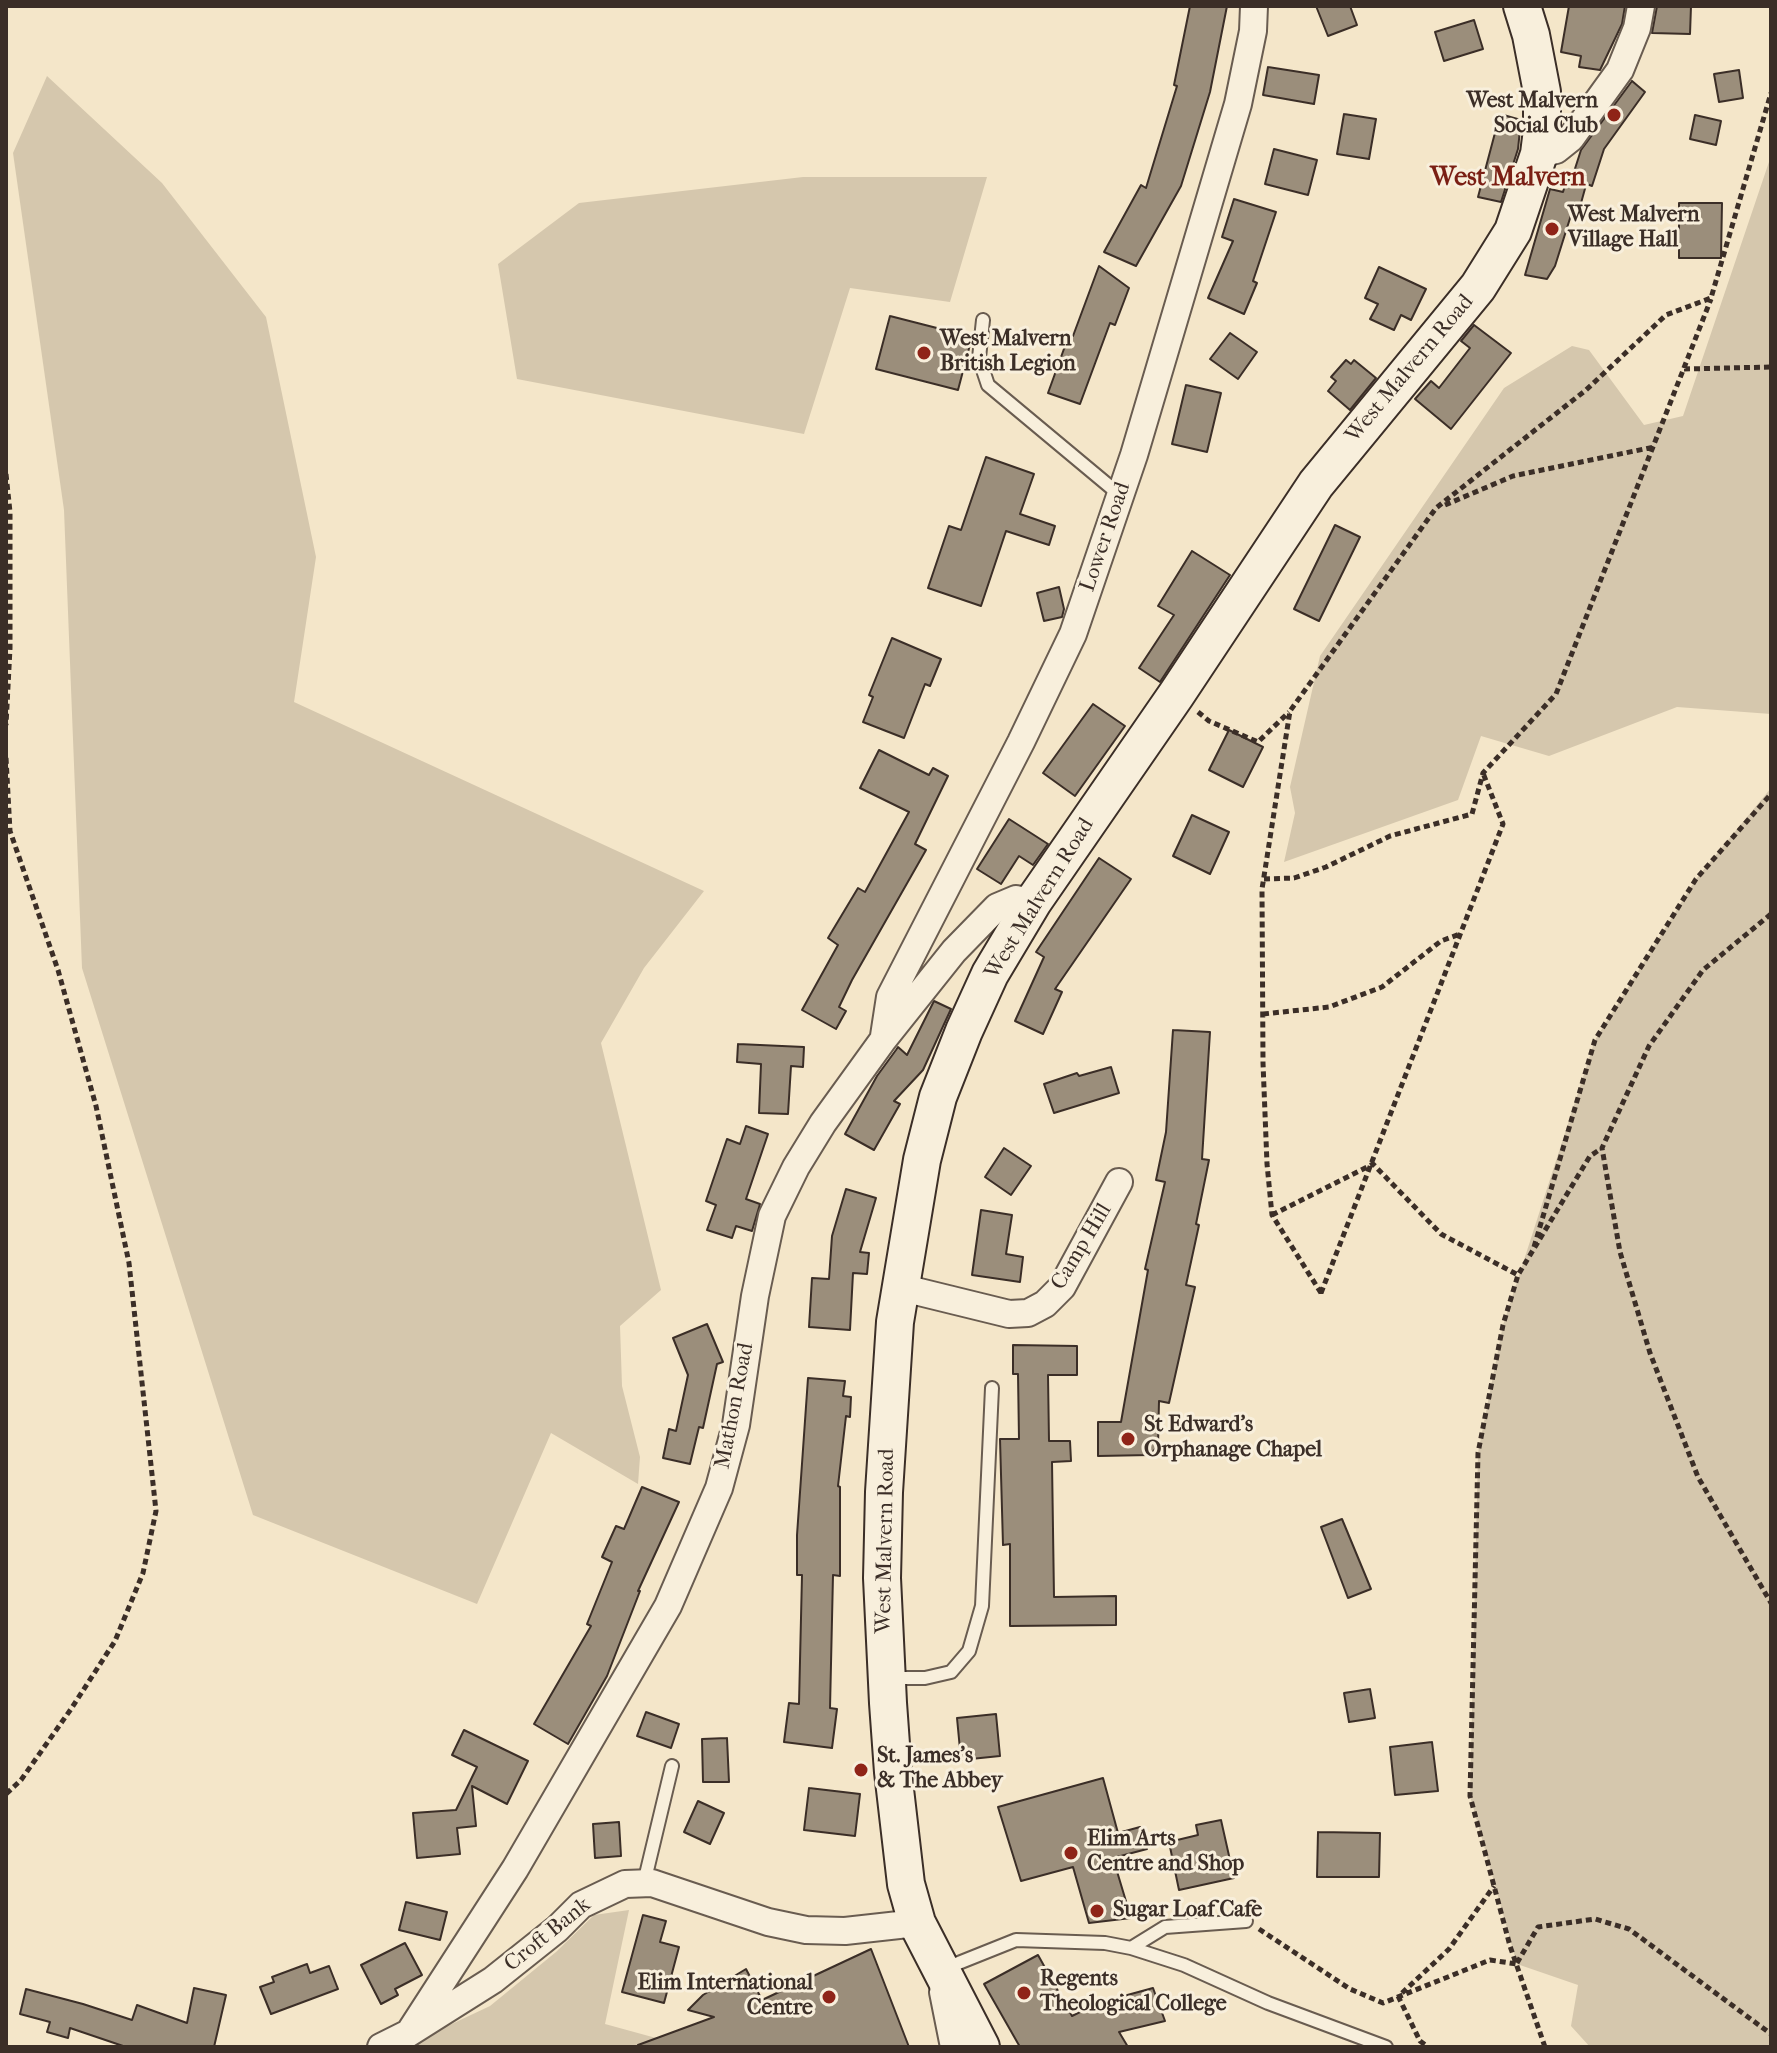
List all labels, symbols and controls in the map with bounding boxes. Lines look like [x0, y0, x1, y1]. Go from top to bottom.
place label: West Malvern Social Club [1467, 89, 1598, 140]
marker: West Malvern Social Club [1605, 106, 1623, 124]
district label: West Malvern [1430, 163, 1586, 195]
place label: West Malvern Village Hall [1568, 203, 1699, 254]
marker: West Malvern Village Hall [1543, 220, 1561, 238]
street label: West Malvern Road [1340, 290, 1480, 448]
place label: West Malvern British Legion [940, 327, 1076, 378]
marker: West Malvern British Legion [915, 344, 933, 362]
street label: Lower Road [1075, 479, 1137, 595]
street label: West Malvern Road [980, 814, 1100, 984]
street label: Camp Hill [1046, 1199, 1118, 1295]
street label: Mathon Road [710, 1341, 760, 1471]
place label: St Edward's Orphanage Chapel [1144, 1413, 1322, 1464]
marker: St Edward's Orphanage Chapel [1119, 1430, 1137, 1448]
street label: West Malvern Road [871, 1448, 901, 1634]
place label: St. James's & The Abbey [877, 1744, 1002, 1796]
marker: St. James's & The Abbey [852, 1761, 870, 1779]
place label: Elim Arts Centre and Shop [1087, 1827, 1244, 1878]
marker: Elim Arts Centre and Shop [1062, 1844, 1080, 1862]
street label: Croft Bank [500, 1892, 596, 1978]
place label: Sugar Loaf Cafe [1113, 1898, 1262, 1924]
marker: Sugar Loaf Cafe [1088, 1902, 1106, 1920]
place label: Regents Theological College [1040, 1967, 1227, 2018]
place label: Elim International Centre [638, 1971, 813, 2022]
marker: Regents Theological College [1015, 1984, 1033, 2002]
marker: Elim International Centre [820, 1988, 838, 2006]

